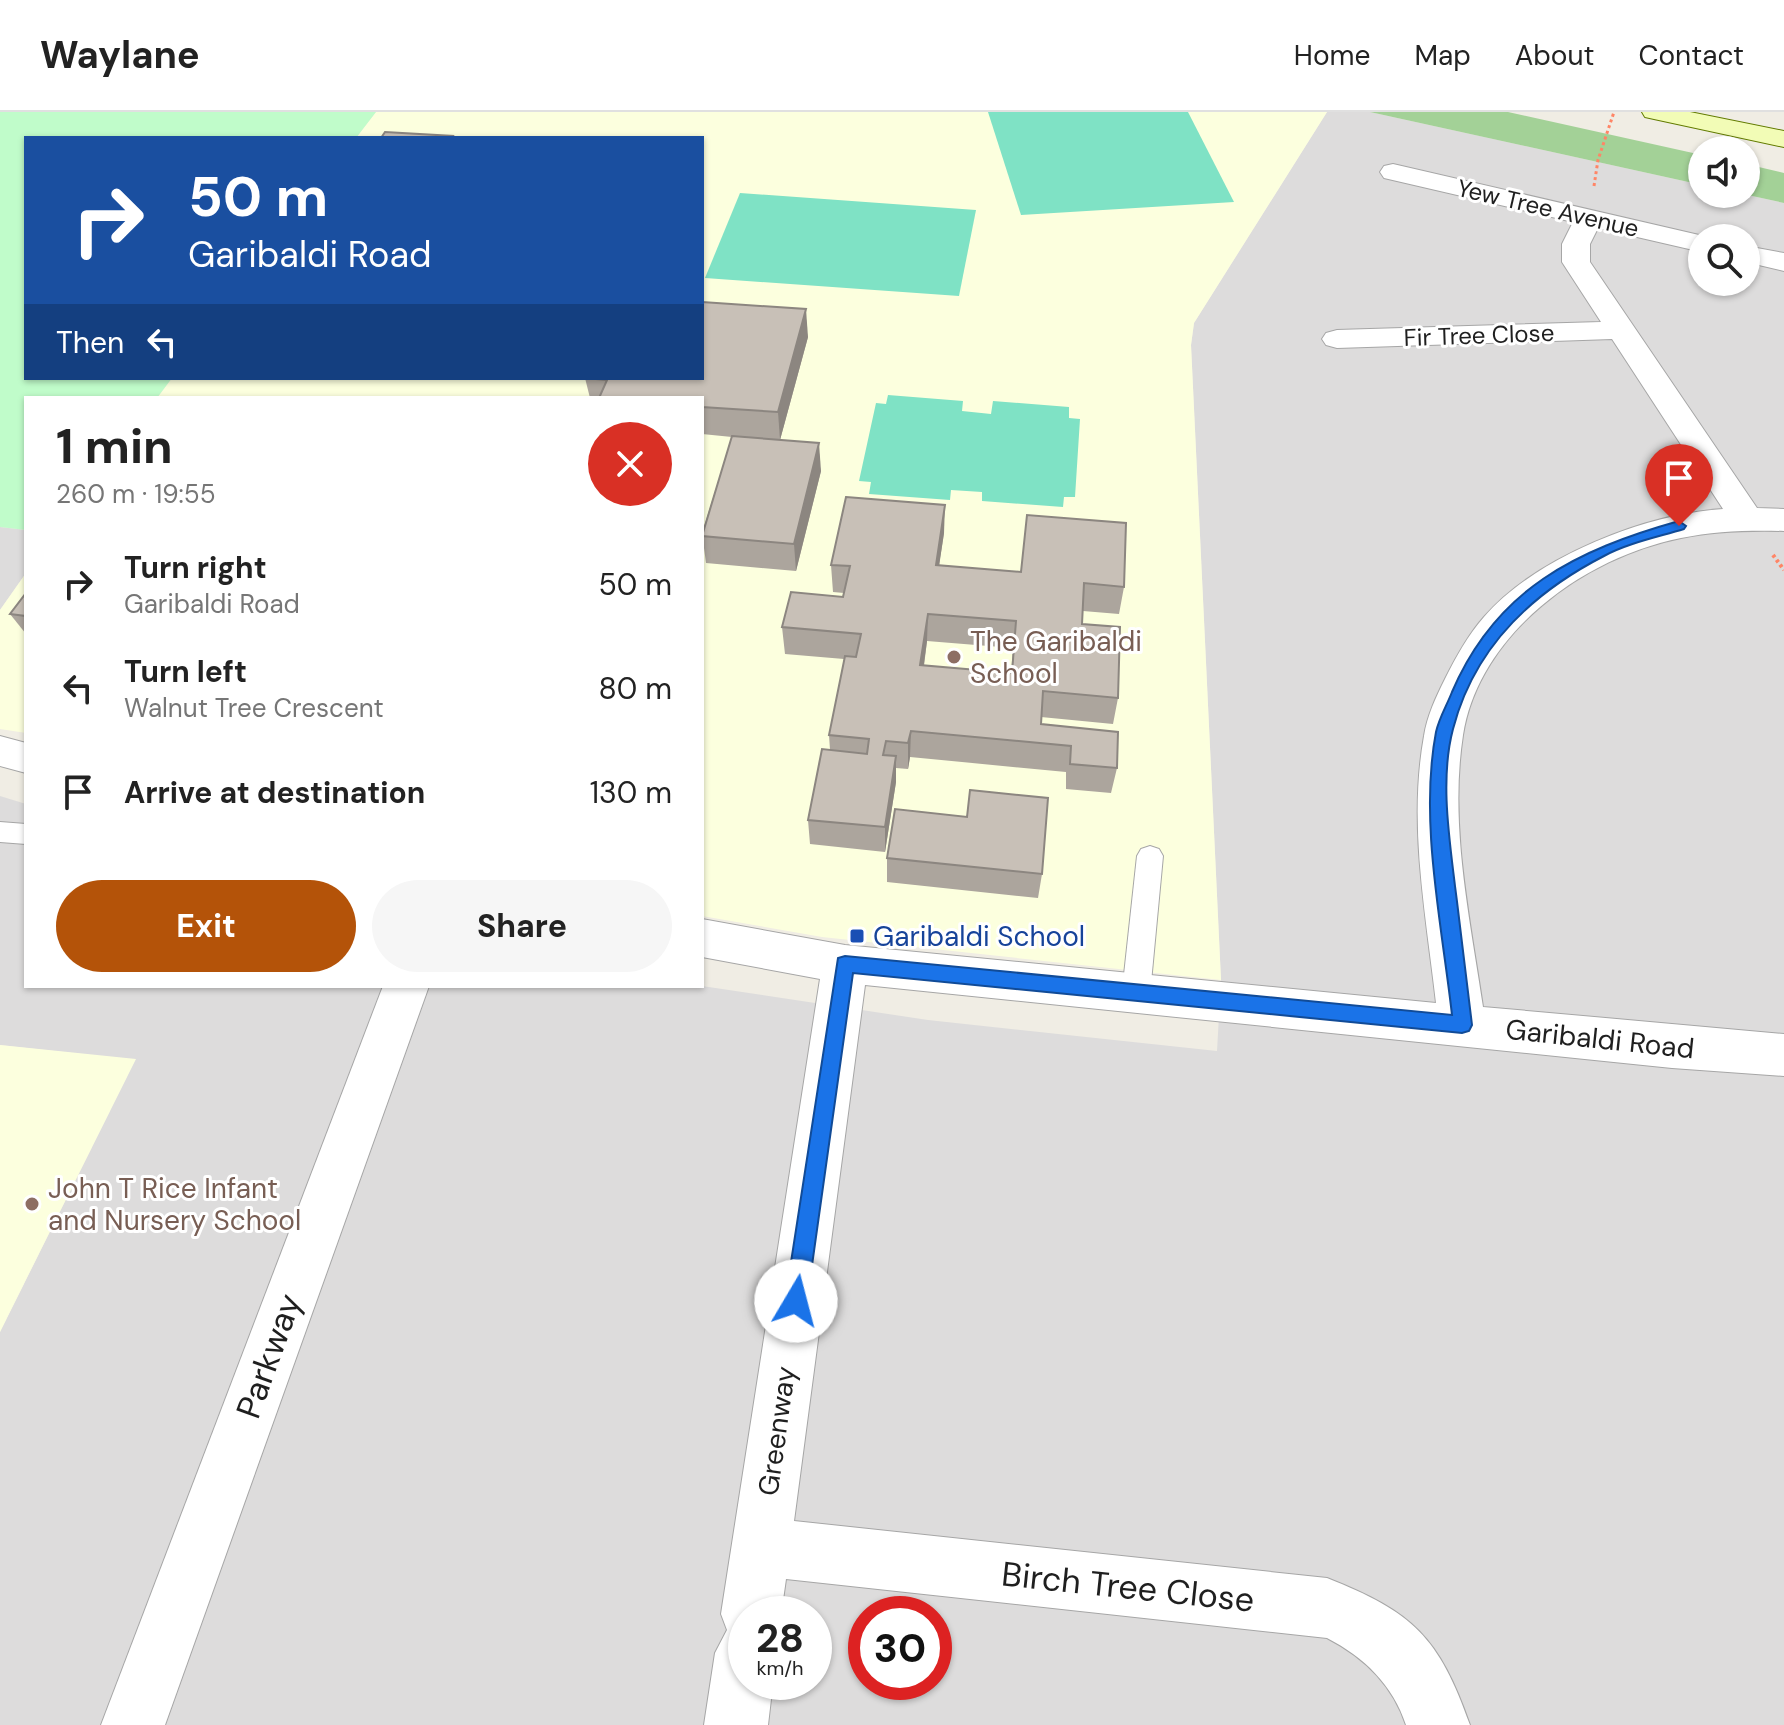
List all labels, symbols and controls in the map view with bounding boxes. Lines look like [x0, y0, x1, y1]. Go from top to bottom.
text: Waylane [40, 30, 200, 80]
text: Home [1294, 37, 1370, 74]
text: Map [1414, 37, 1471, 74]
text: About [1515, 37, 1594, 74]
text: Contact [1638, 37, 1744, 74]
map controls [1688, 136, 1760, 296]
button: sound [1688, 136, 1760, 208]
text: 50 m [188, 160, 328, 233]
icon: right [56, 168, 160, 272]
street label: Yew Tree Avenue [1454, 172, 1642, 244]
button: search [1688, 224, 1760, 296]
text: Garibaldi Road [188, 231, 432, 278]
street label: Fir Tree Close [1403, 317, 1555, 353]
icon: left [140, 320, 184, 364]
text: Then [56, 323, 124, 362]
text: 1 min [56, 415, 173, 478]
button: close [588, 422, 672, 506]
pin [1645, 444, 1713, 526]
icon: arrive [1657, 456, 1701, 500]
text: 260 m · 19:55 [56, 477, 216, 511]
text: Turn right [124, 548, 267, 587]
icon: right [56, 562, 100, 606]
text: 50 m [598, 565, 672, 604]
text: Garibaldi Road [124, 587, 300, 621]
place label: The Garibaldi School [970, 623, 1142, 692]
marker: The Garibaldi School [945, 648, 963, 666]
text: Turn left [124, 652, 247, 691]
icon: left [56, 666, 100, 710]
text: 80 m [599, 669, 672, 708]
text: Walnut Tree Crescent [124, 691, 384, 725]
icon: arrive [56, 770, 100, 814]
text: Arrive at destination [124, 773, 425, 812]
text: 130 m [590, 773, 672, 812]
button: Exit [56, 880, 356, 972]
button: Share [372, 880, 672, 972]
place label: Garibaldi School [873, 918, 1085, 955]
marker: Garibaldi School [848, 927, 866, 945]
street label: Garibaldi Road [1504, 1011, 1696, 1067]
place label: John T Rice Infant and Nursery School [48, 1170, 301, 1239]
marker: John T Rice Infant and Nursery School [23, 1195, 41, 1213]
position arrow [754, 1259, 838, 1343]
street label: Parkway [226, 1287, 312, 1424]
street label: Greenway [750, 1364, 804, 1498]
street label: Birch Tree Close [999, 1551, 1257, 1623]
speed limit sign: 30 [848, 1596, 952, 1700]
text: 28 [756, 1612, 804, 1664]
text: km/h [756, 1655, 804, 1681]

